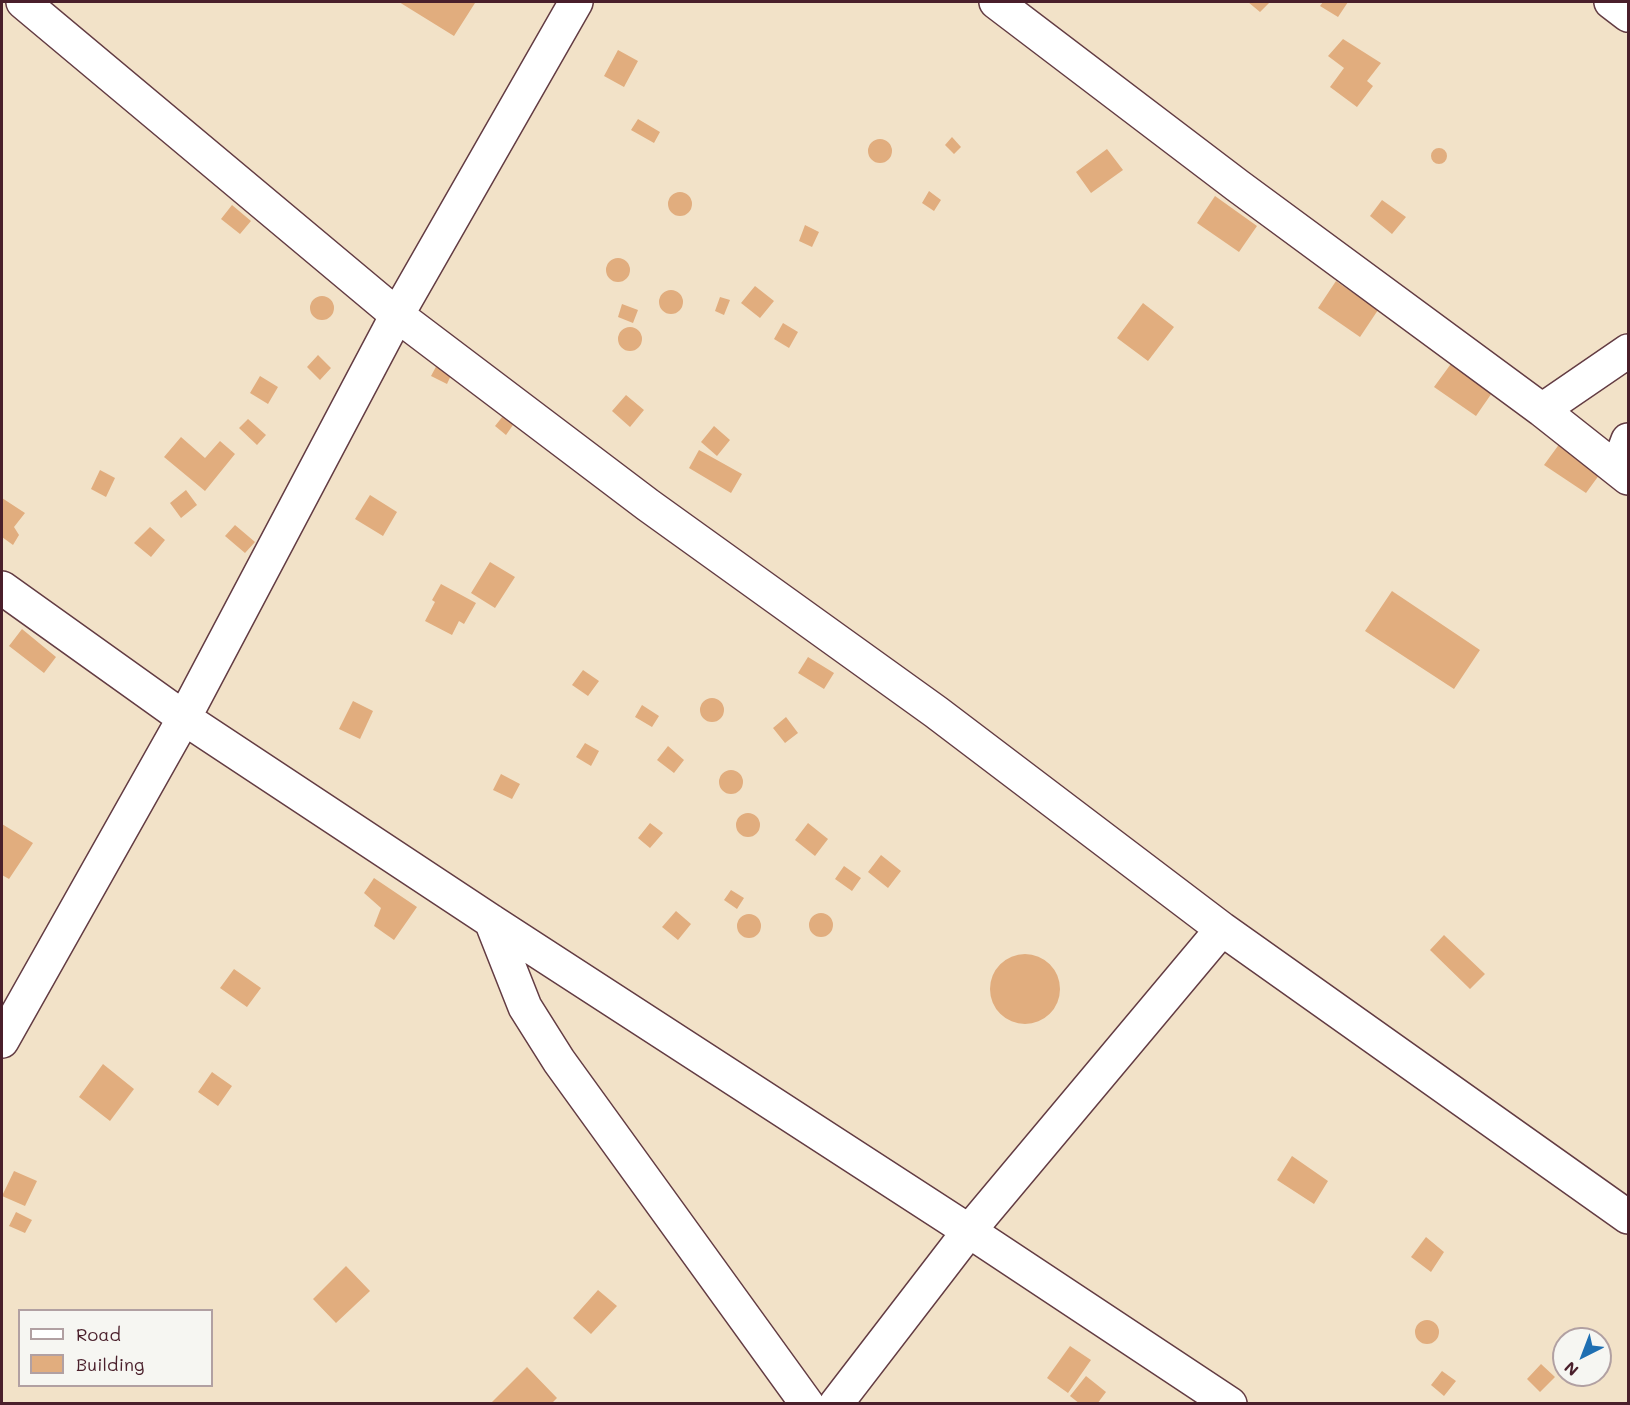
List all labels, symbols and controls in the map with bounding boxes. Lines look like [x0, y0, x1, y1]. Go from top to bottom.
legend [18, 1309, 213, 1387]
text: Road [76, 1322, 121, 1346]
north arrow [1552, 1327, 1612, 1387]
text: Building [76, 1352, 144, 1376]
text: N [1559, 1357, 1583, 1381]

